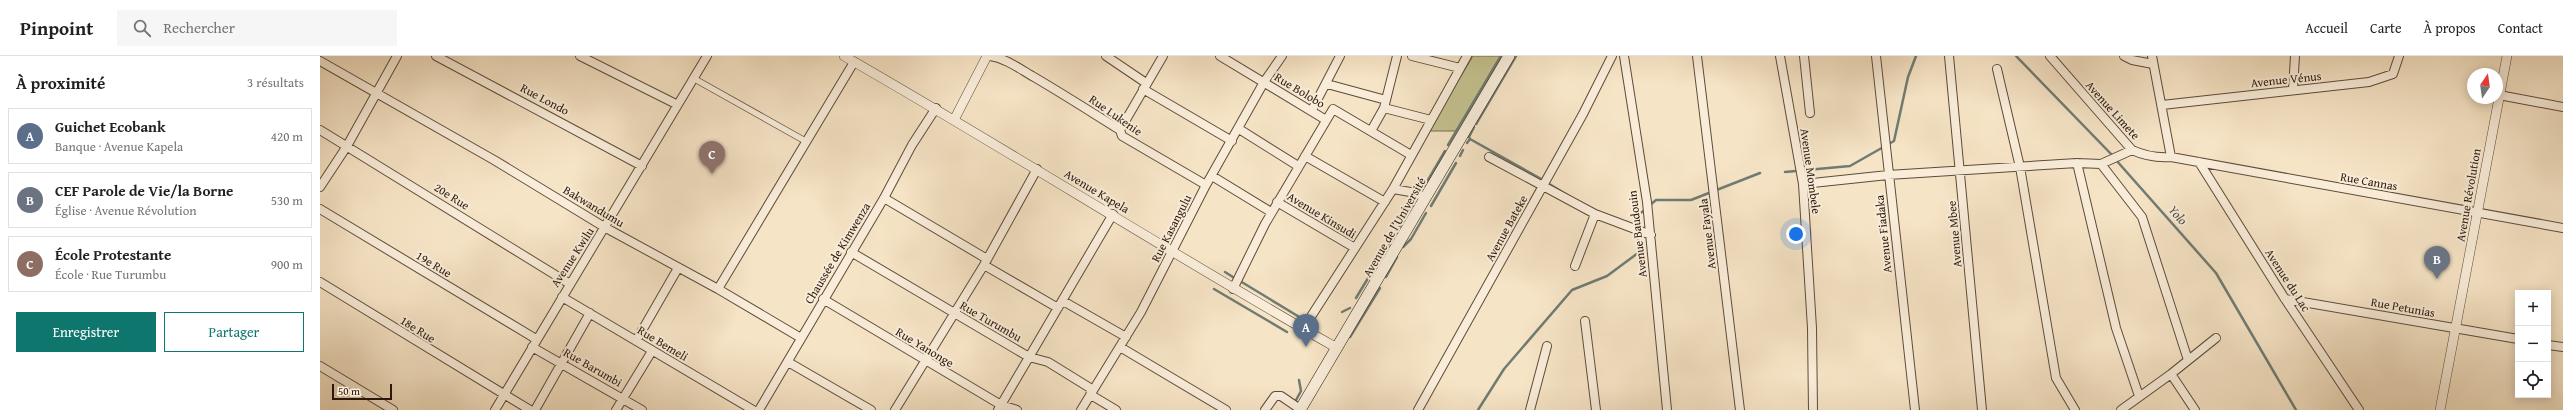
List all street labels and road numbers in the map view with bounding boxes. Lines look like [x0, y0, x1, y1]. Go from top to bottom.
street label: Avenue Vénus [2250, 67, 2322, 91]
street label: Rue Bolobo [1271, 68, 1329, 112]
street label: Avenue Limete [2082, 77, 2144, 143]
street label: Rue Londo [518, 79, 572, 119]
street label: Rue Lukenie [1086, 90, 1146, 140]
street label: Avenue Mombele [1797, 127, 1825, 215]
street label: Avenue Révolution [2451, 147, 2485, 243]
street label: Avenue Kapela [1061, 165, 1133, 217]
street label: Rue Cannas [2339, 168, 2399, 194]
street label: Avenue de l’Université [1358, 174, 1430, 280]
street label: 20e Rue [431, 178, 473, 214]
street label: Bakwandumu [560, 181, 628, 231]
street label: Avenue Kinsudi [1284, 188, 1360, 243]
street label: Avenue Baudouin [1623, 189, 1651, 279]
street label: Rue Kasangulu [1147, 191, 1196, 265]
street label: Avenue Bateke [1481, 191, 1531, 264]
street label: Avenue Fiadaka [1870, 194, 1896, 274]
street label: Avenue Fayala [1694, 197, 1720, 270]
street label: Chaussée de Kimwenza [800, 199, 874, 307]
street label: Avenue Mbee [1943, 200, 1965, 268]
street label: Avenue Kwilu [546, 223, 598, 290]
street label: Avenue du Lac [2261, 245, 2315, 315]
street label: 19e Rue [413, 247, 455, 281]
street label: Rue Petunias [2370, 293, 2437, 321]
street label: Rue Turumbu [957, 296, 1025, 346]
street label: 18e Rue [397, 311, 439, 347]
street label: Rue Bemeli [635, 321, 692, 365]
street label: Rue Yanonge [893, 323, 958, 371]
street label: Rue Barumbi [561, 343, 626, 391]

